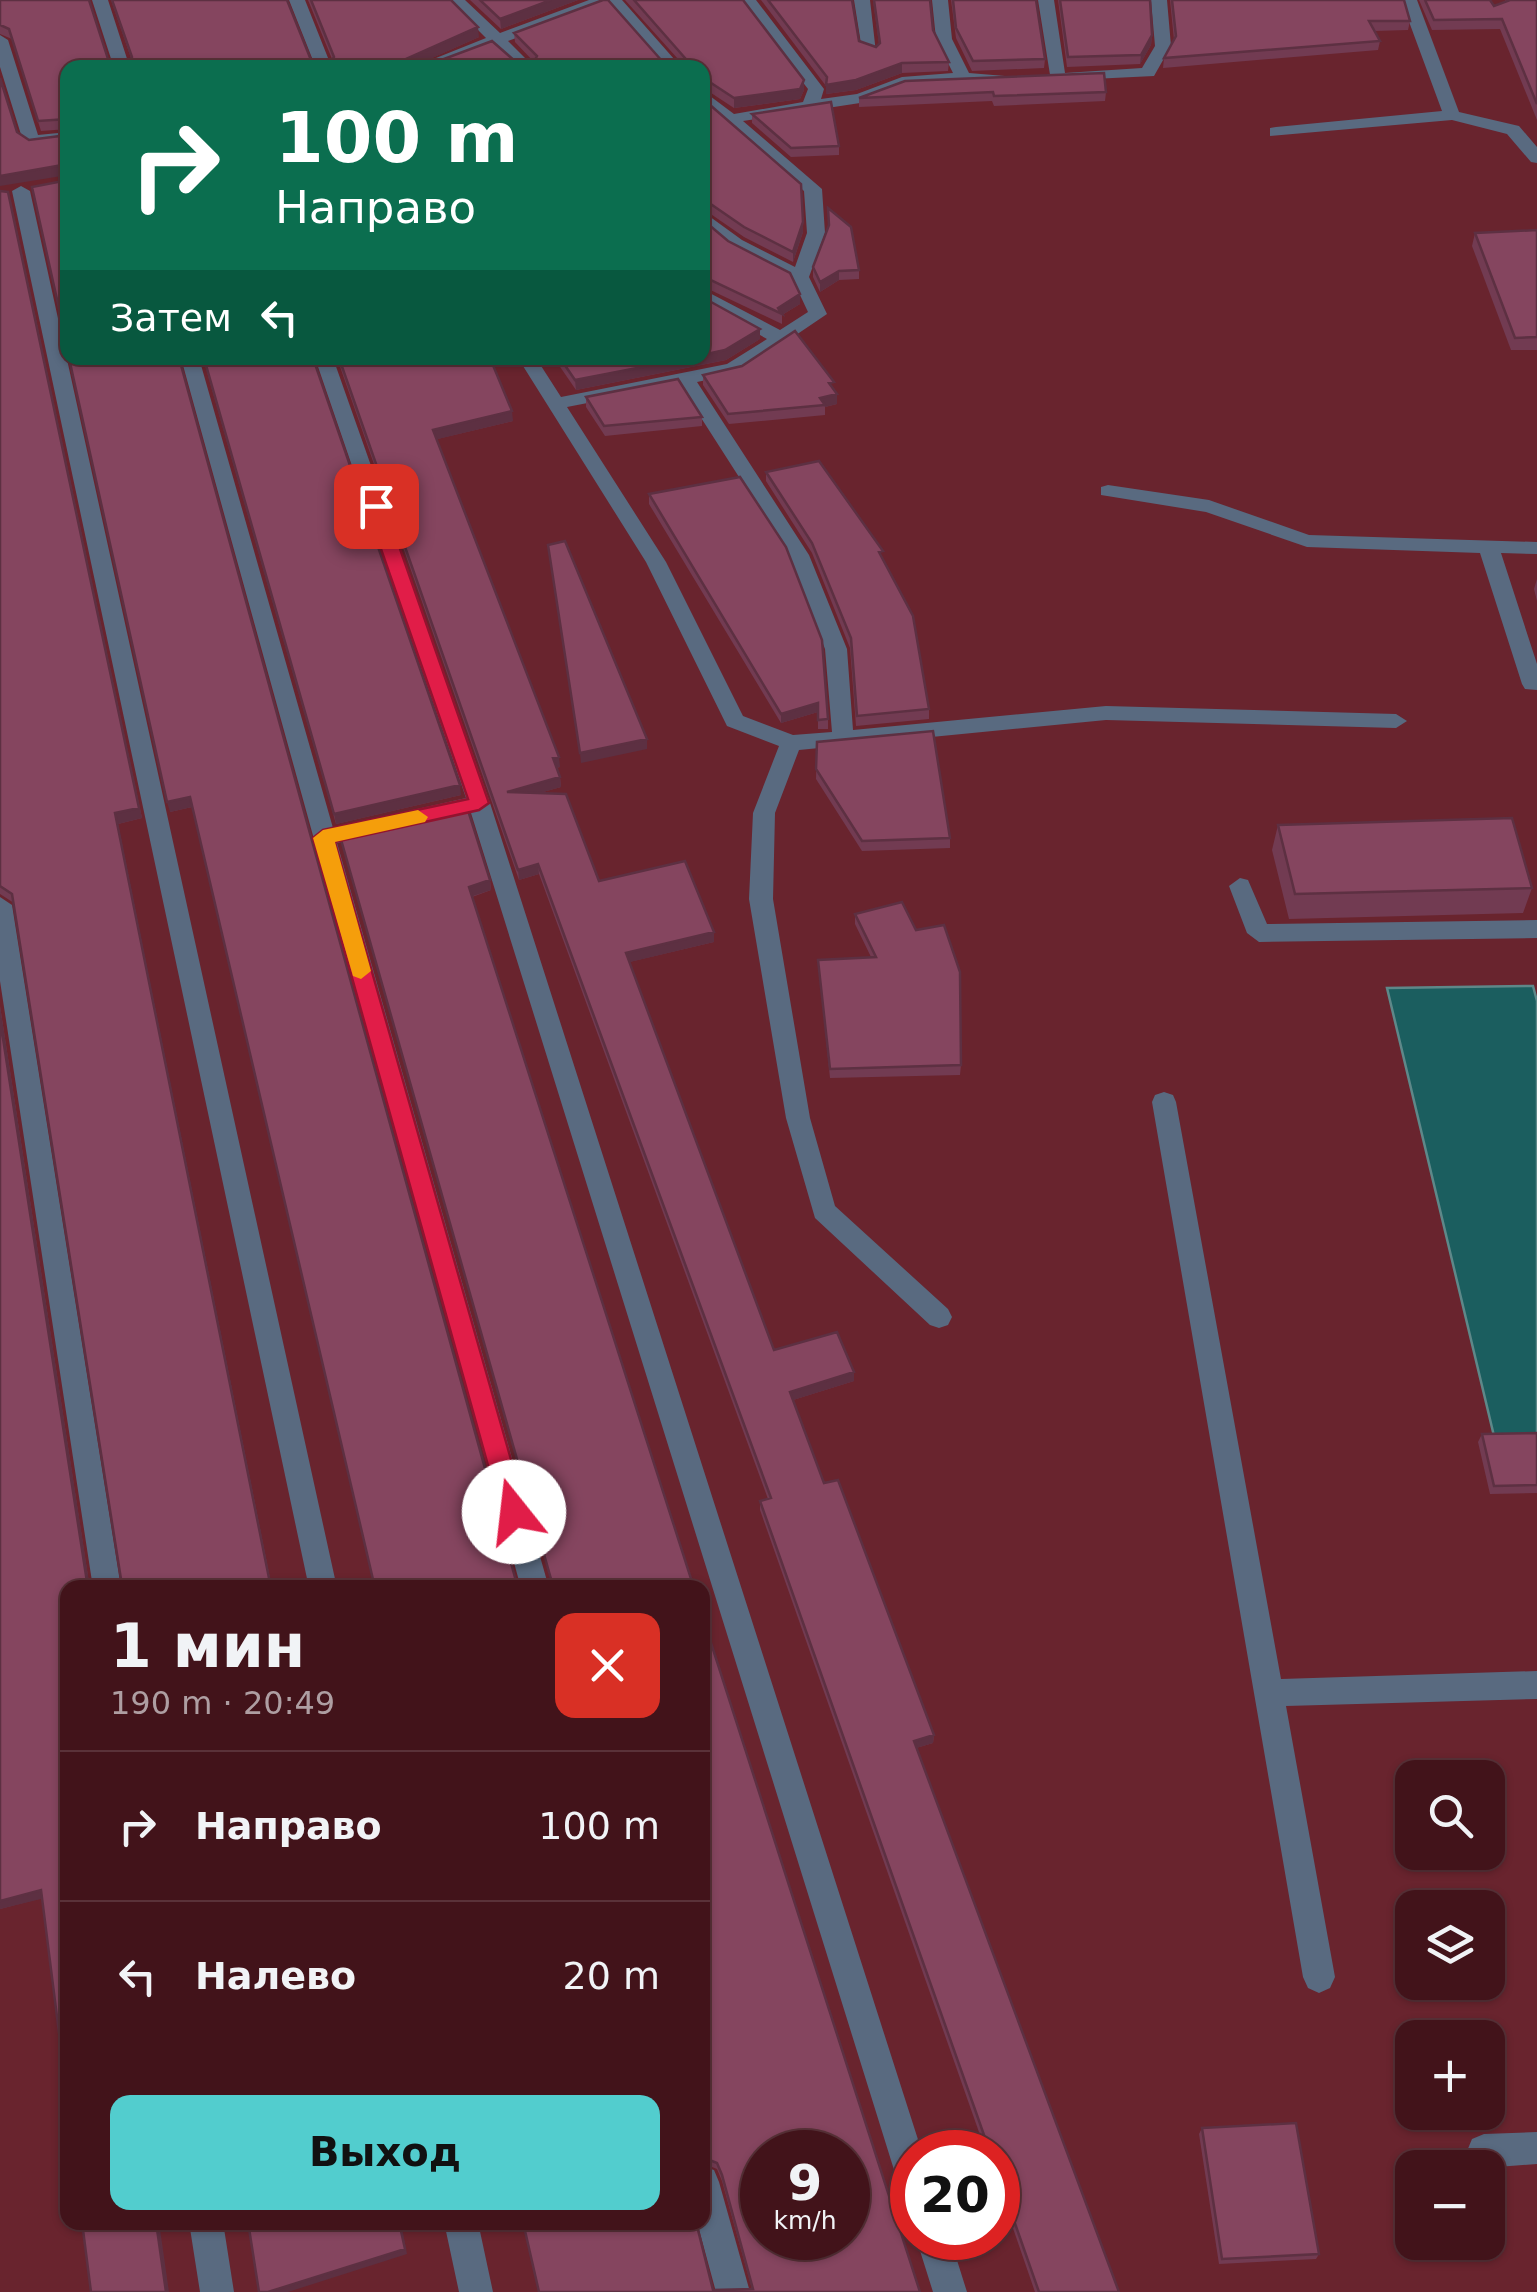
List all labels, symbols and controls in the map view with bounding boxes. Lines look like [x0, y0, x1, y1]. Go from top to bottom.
text: 100 m [275, 97, 518, 179]
icon: right [110, 100, 240, 230]
text: Направо [275, 181, 476, 234]
icon: left [252, 290, 307, 345]
text: Затем [110, 296, 232, 340]
pin [334, 464, 419, 549]
icon: arrive [349, 479, 404, 534]
position arrow [462, 1460, 566, 1564]
text: 1 мин [110, 1611, 305, 1681]
button: close [555, 1613, 660, 1718]
text: 190 m · 20:49 [110, 1684, 335, 1722]
map controls [1395, 1760, 1505, 2260]
button: search [1395, 1760, 1505, 1870]
icon: right [110, 1799, 165, 1854]
text: Направо [195, 1804, 382, 1848]
text: 100 m [538, 1804, 660, 1848]
button: layers [1395, 1890, 1505, 2000]
icon: left [110, 1949, 165, 2004]
text: Налево [195, 1954, 356, 1998]
text: 20 m [563, 1954, 660, 1998]
button: + [1395, 2020, 1505, 2130]
button: Выход [110, 2095, 660, 2210]
speed limit sign: 20 [890, 2130, 1020, 2260]
button: − [1395, 2150, 1505, 2260]
text: 9 [788, 2154, 822, 2212]
text: km/h [773, 2206, 837, 2235]

